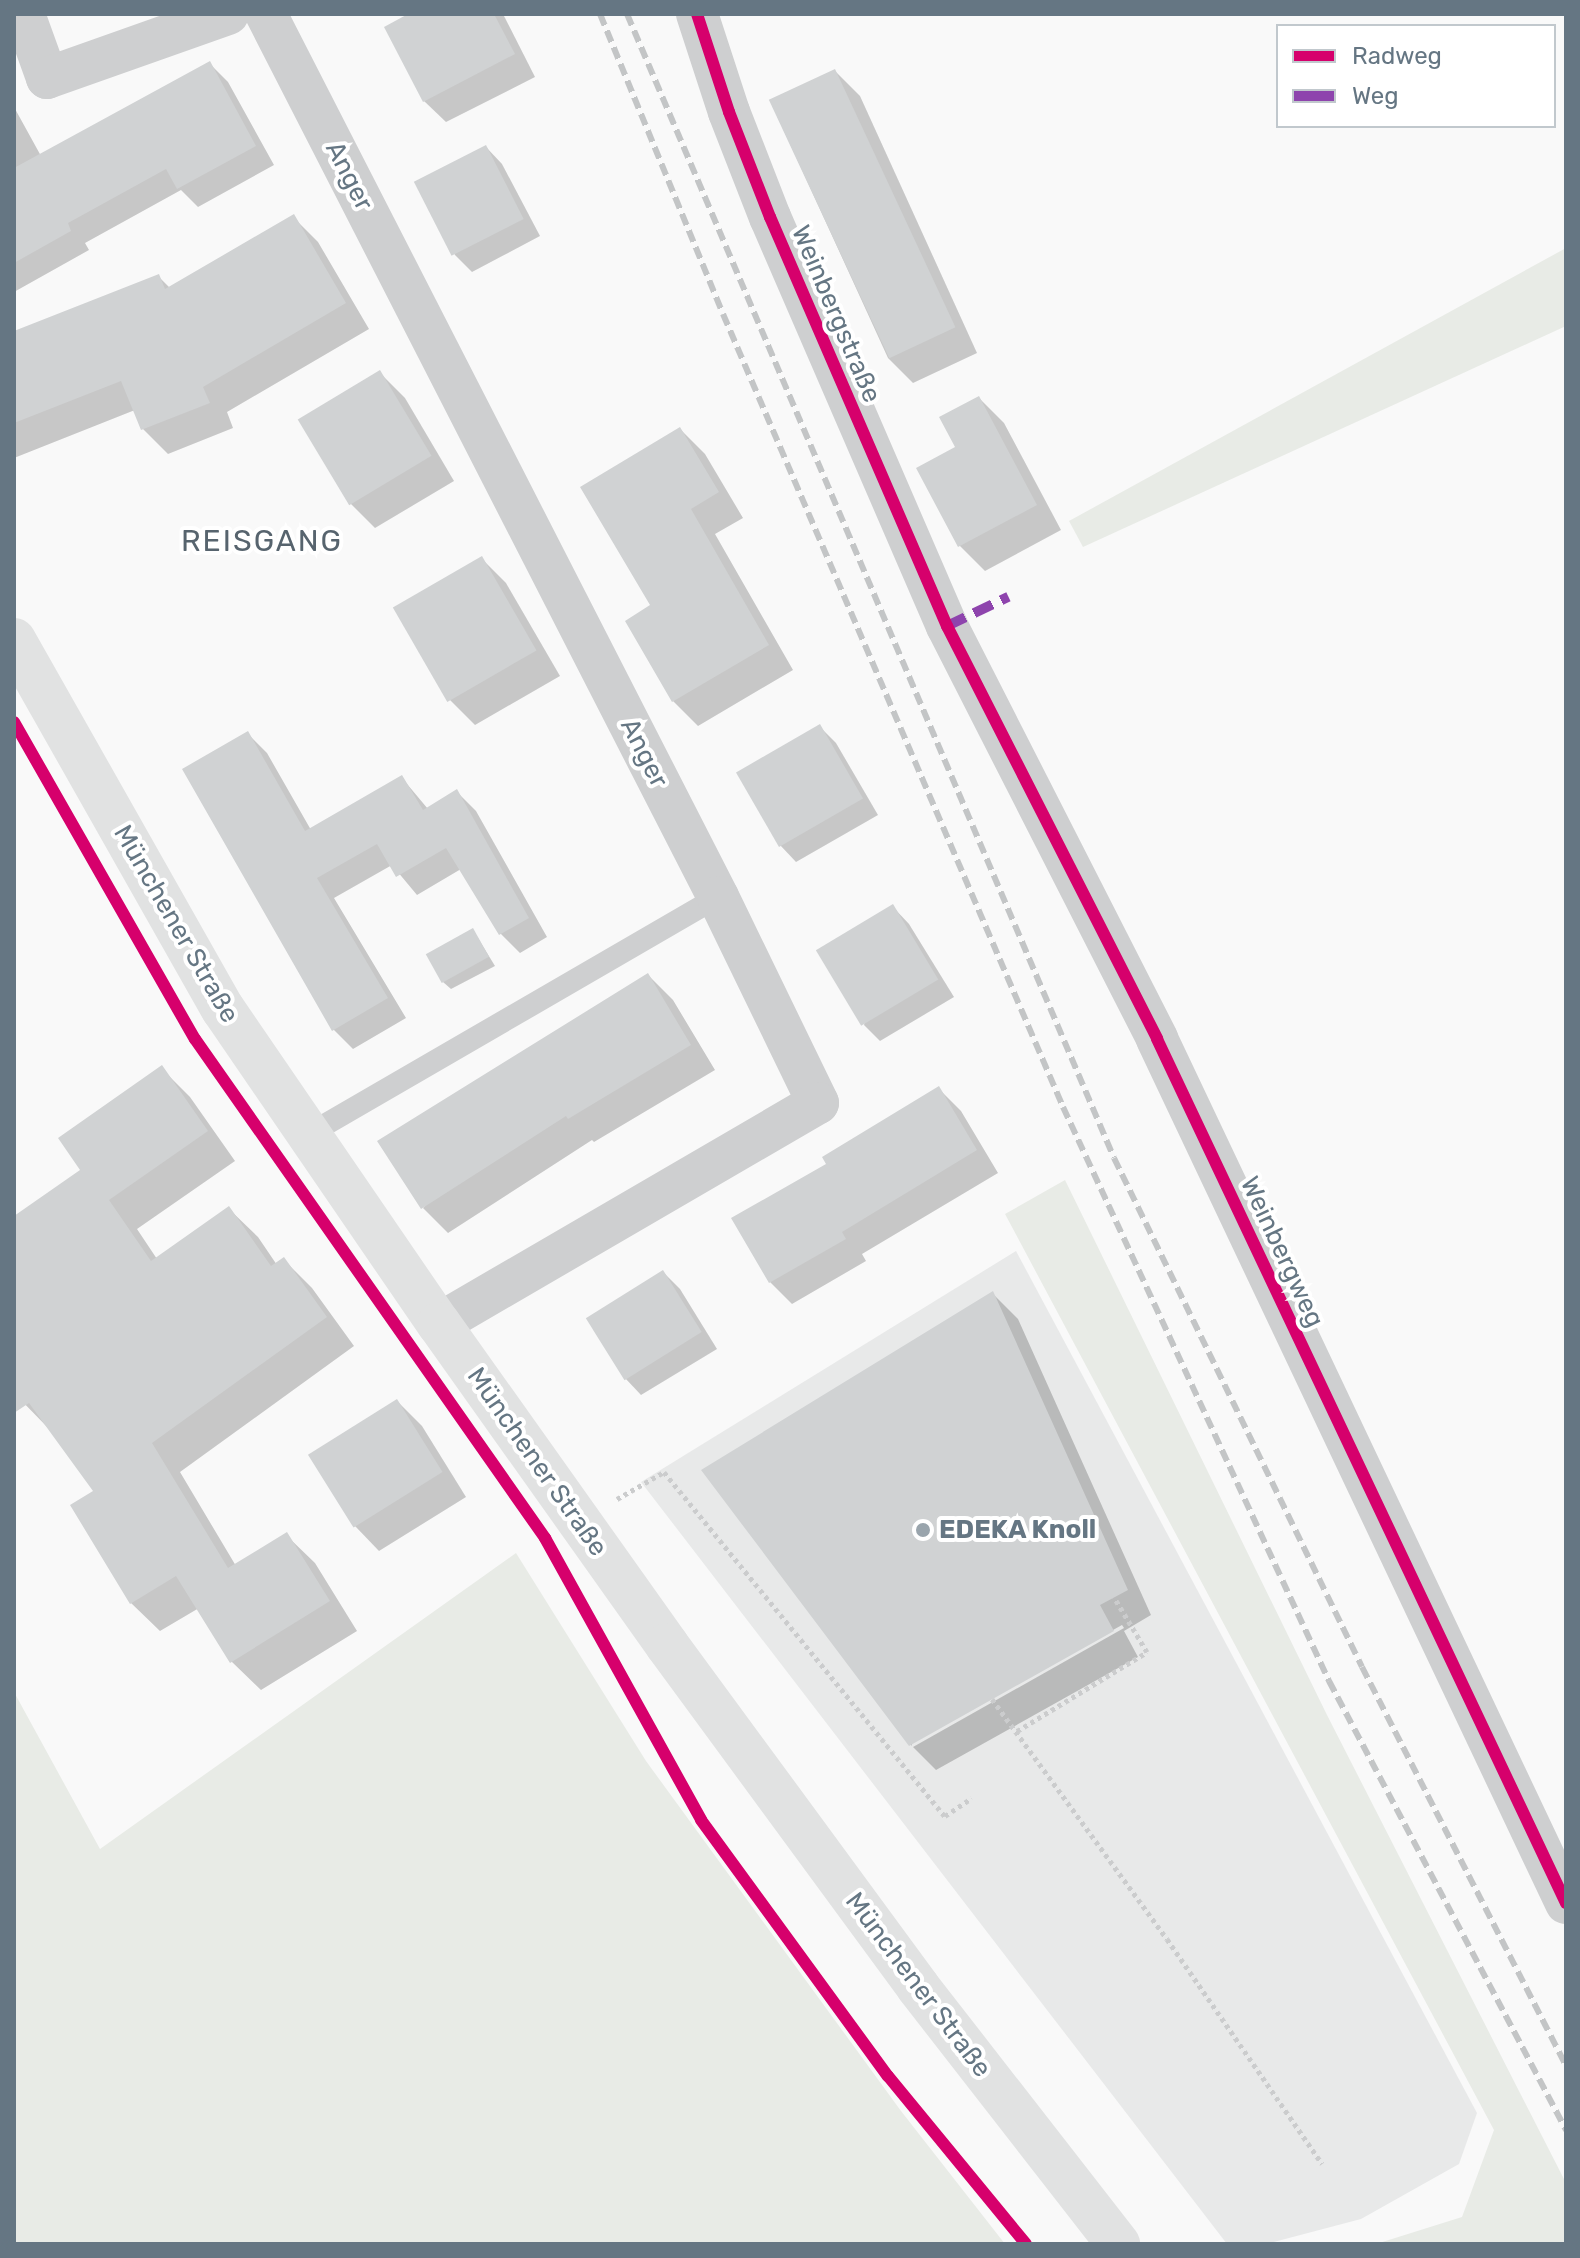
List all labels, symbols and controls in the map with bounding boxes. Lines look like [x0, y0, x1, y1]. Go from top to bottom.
legend [1276, 24, 1556, 128]
text: Radweg [1352, 42, 1442, 70]
text: Weg [1352, 82, 1399, 110]
street label: Anger [318, 136, 380, 216]
street label: Weinbergstraße [785, 221, 887, 407]
district label: REISGANG [181, 523, 343, 559]
street label: Anger [613, 713, 675, 793]
street label: Münchener Straße [107, 819, 245, 1029]
street label: Weinbergweg [1233, 1172, 1331, 1332]
street label: Münchener Straße [460, 1361, 614, 1563]
place label: EDEKA Knoll [939, 1514, 1097, 1546]
marker: EDEKA Knoll [914, 1521, 932, 1539]
street label: Münchener Straße [838, 1886, 998, 2084]

